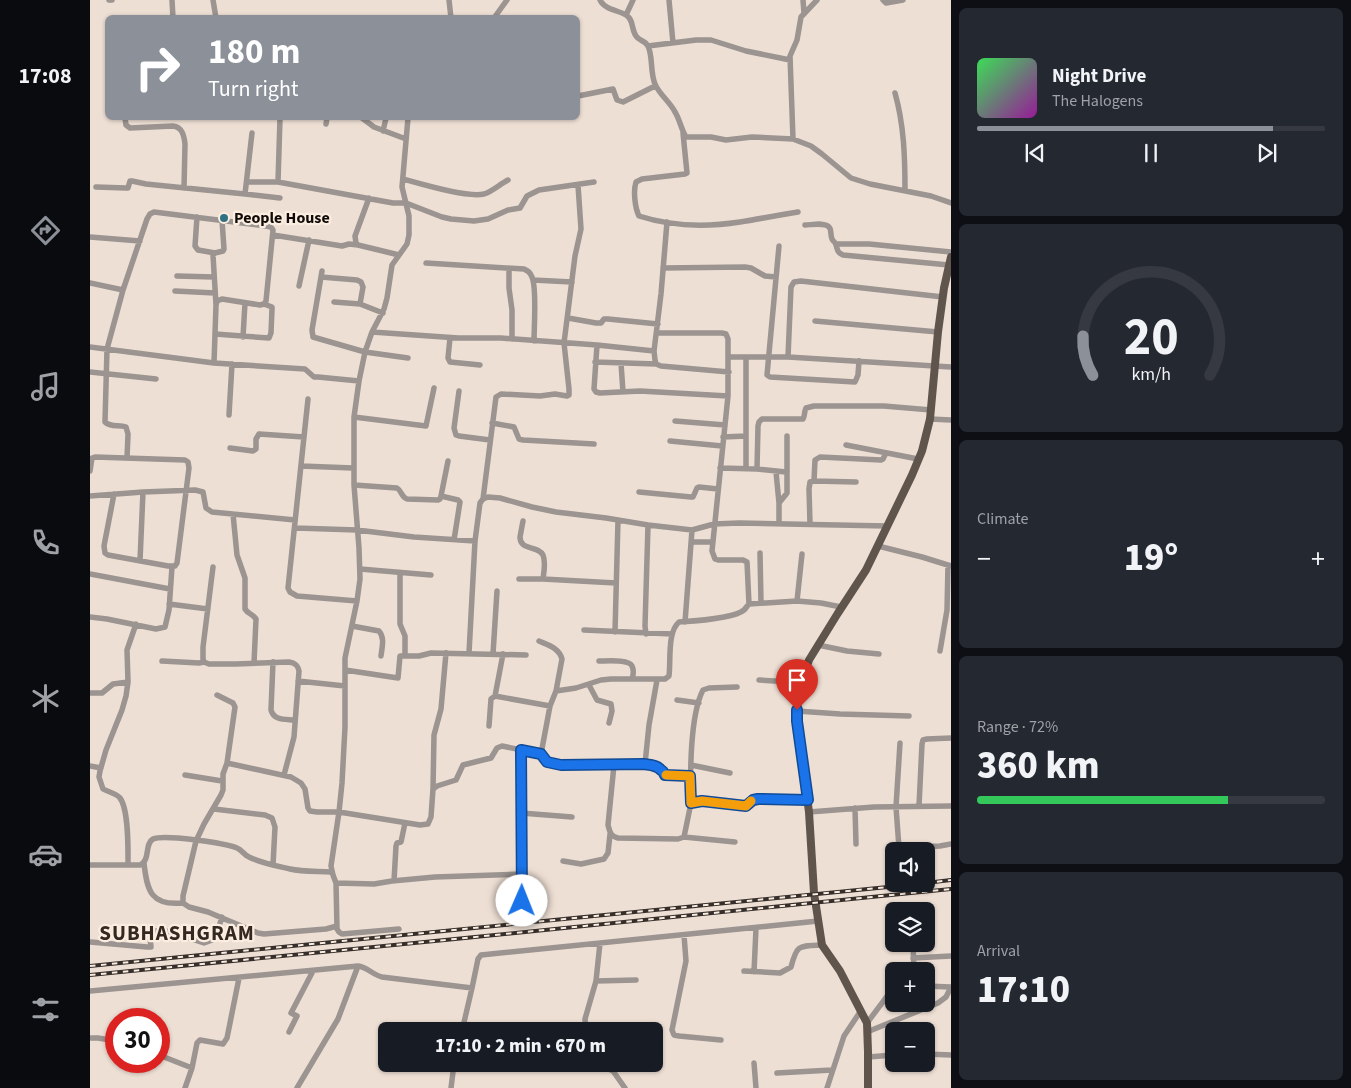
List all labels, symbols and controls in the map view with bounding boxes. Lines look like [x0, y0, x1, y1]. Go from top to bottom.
text: 180 m [208, 27, 300, 77]
icon: right [125, 35, 190, 100]
text: 17:08 [18, 60, 72, 92]
text: Night Drive [1052, 63, 1146, 90]
text: Turn right [208, 73, 298, 105]
text: The Halogens [1052, 90, 1143, 112]
icon: previous [1021, 139, 1049, 167]
icon: pause [1137, 139, 1165, 167]
icon: next [1253, 139, 1281, 167]
place label: People House [234, 207, 330, 229]
marker: People House [218, 212, 230, 224]
icon: directions [28, 213, 63, 248]
text: 20 [1124, 301, 1178, 375]
text: km/h [1131, 362, 1171, 387]
icon: music [28, 369, 63, 404]
text: Climate [977, 508, 1028, 530]
icon: phone [28, 525, 63, 560]
text: 19° [1124, 531, 1178, 585]
text: − [977, 539, 991, 579]
text: + [1311, 539, 1325, 579]
pin [776, 659, 818, 710]
icon: arrive [783, 666, 811, 694]
icon: climate [28, 681, 63, 716]
text: Range · 72% [977, 716, 1058, 738]
text: 360 km [977, 739, 1099, 793]
icon: car [28, 837, 63, 872]
map controls [885, 842, 935, 1072]
button: sound [885, 842, 935, 892]
position arrow [495, 874, 547, 926]
button: layers [885, 902, 935, 952]
district label: SUBHASHGRAM [99, 918, 255, 948]
text: Arrival [977, 940, 1020, 962]
button: + [885, 962, 935, 1012]
text: 17:10 [977, 963, 1070, 1017]
icon: filters [28, 992, 63, 1027]
speed limit sign: 30 [105, 1008, 170, 1073]
button: − [885, 1022, 935, 1072]
text: 17:10 · 2 min · 670 m [435, 1033, 606, 1060]

